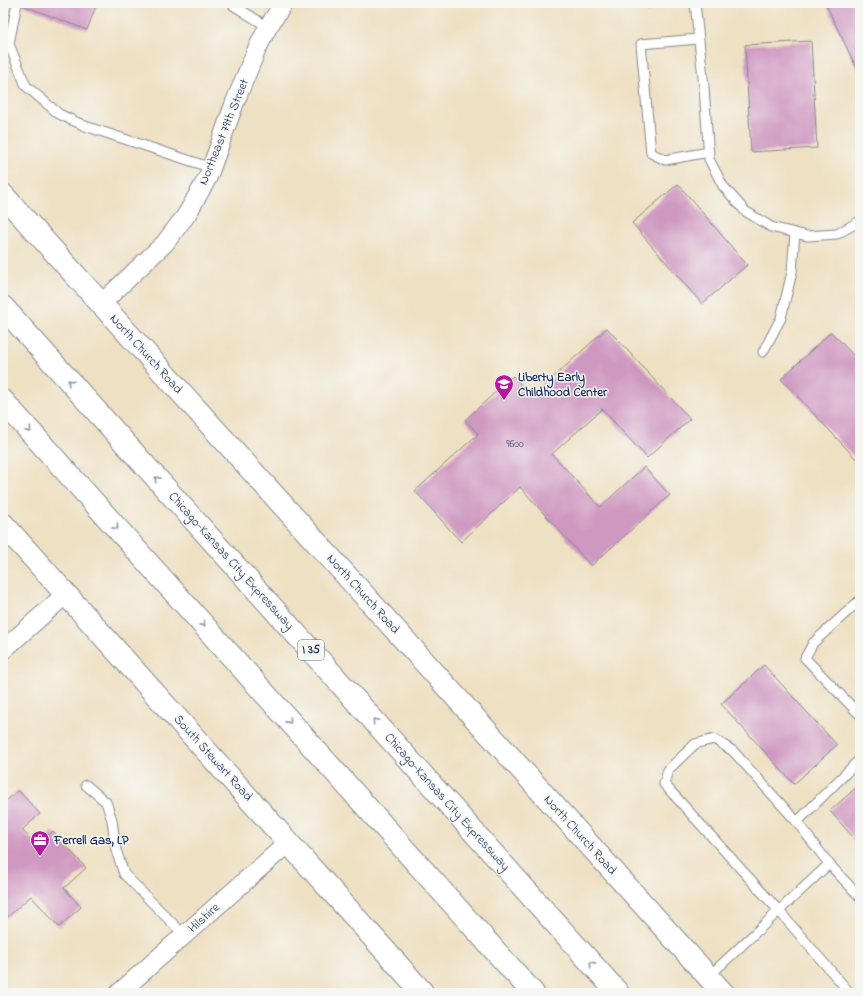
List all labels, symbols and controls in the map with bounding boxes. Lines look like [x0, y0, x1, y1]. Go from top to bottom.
street label: Northeast 79th Street [194, 75, 254, 188]
street label: North Church Road [105, 310, 188, 399]
place label: Liberty Early Childhood Center [518, 368, 608, 402]
school or university icon: Liberty Early Childhood Center [493, 373, 515, 401]
one-way arrow [67, 379, 75, 387]
one-way arrow [24, 425, 32, 433]
house number: 9600 [506, 436, 524, 452]
one-way arrow [155, 476, 162, 483]
street label: Chicago-Kansas City Expressway [163, 488, 298, 635]
one-way arrow [111, 522, 118, 530]
street label: North Church Road [322, 550, 405, 639]
one-way arrow [198, 619, 205, 627]
road number: I 35 [298, 640, 324, 660]
street label: South Stewart Road [169, 711, 257, 806]
one-way arrow [285, 716, 292, 723]
one-way arrow [372, 719, 379, 726]
street label: Chicago-Kansas City Expressway [379, 729, 514, 876]
street label: North Church Road [539, 791, 622, 880]
office icon: Ferrell Gas, LP [29, 829, 51, 857]
place label: Ferrell Gas, LP [53, 831, 129, 850]
street label: Hilshire [184, 898, 224, 937]
one-way arrow [590, 961, 597, 969]

